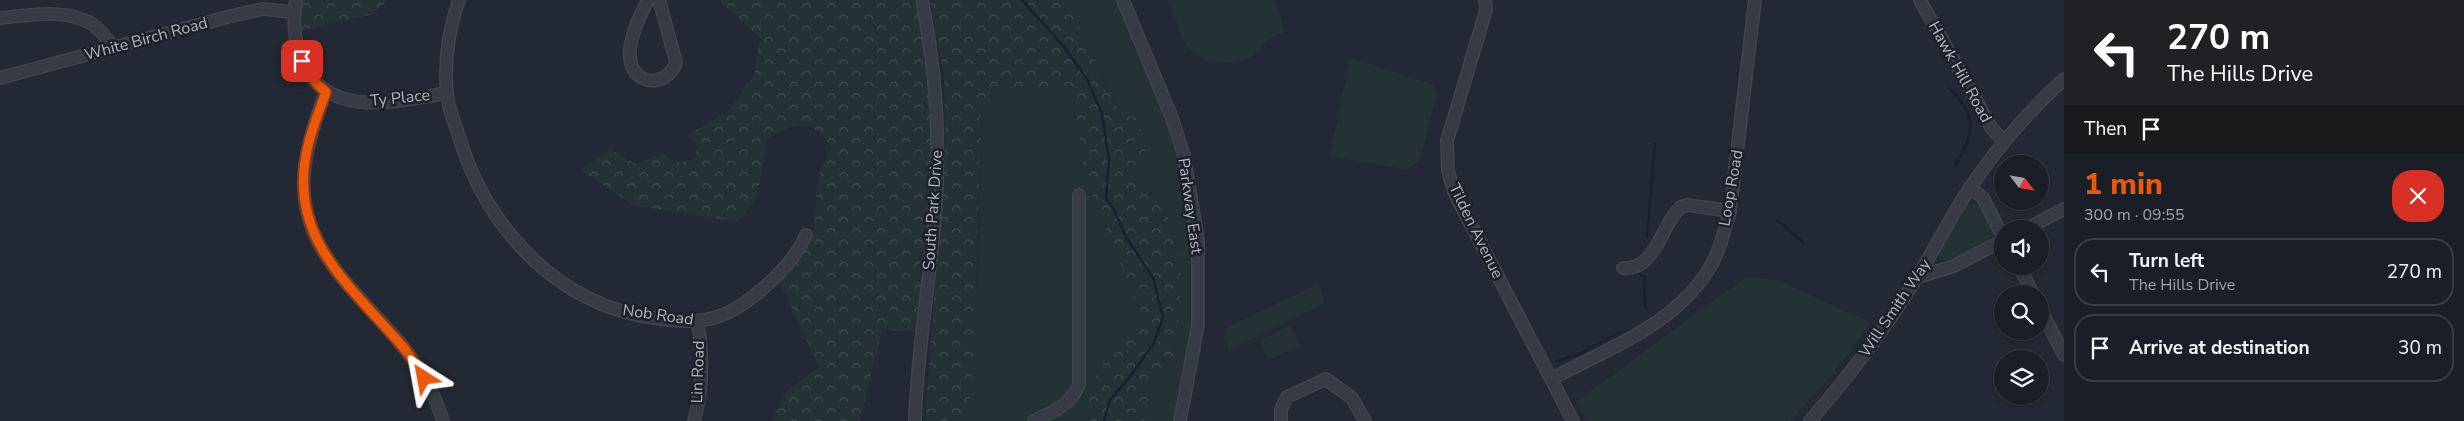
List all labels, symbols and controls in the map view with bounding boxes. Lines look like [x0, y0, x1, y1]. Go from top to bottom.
street label: White Birch Road [82, 12, 210, 66]
text: 270 m [2167, 14, 2270, 61]
street label: Hawk Hill Road [1923, 17, 1997, 127]
icon: left [2084, 20, 2149, 85]
pin [281, 40, 323, 82]
icon: arrive [288, 47, 316, 75]
text: The Hills Drive [2167, 59, 2313, 89]
street label: Ty Place [369, 84, 431, 112]
icon: arrive [2137, 115, 2165, 143]
text: Then [2084, 116, 2127, 142]
street label: Loop Road [1713, 148, 1749, 228]
street label: South Park Drive [918, 149, 948, 271]
north arrow [1994, 155, 2049, 210]
map controls [1994, 155, 2049, 405]
street label: Parkway East [1172, 157, 1208, 256]
text: 1 min [2084, 164, 2163, 205]
button: close [2392, 170, 2444, 222]
street label: Tilden Avenue [1443, 180, 1509, 282]
text: 300 m · 09:55 [2084, 204, 2185, 226]
button: sound [1994, 220, 2049, 275]
text: Turn left [2129, 248, 2204, 274]
street label: Will Smith Way [1854, 254, 1937, 362]
icon: left [2086, 258, 2114, 286]
text: 270 m [2387, 259, 2442, 285]
text: The Hills Drive [2129, 274, 2235, 296]
button: search [1994, 285, 2049, 340]
street label: Nob Road [621, 299, 695, 331]
icon: arrive [2086, 334, 2114, 362]
text: Arrive at destination [2129, 335, 2310, 361]
text: 30 m [2398, 335, 2442, 361]
street label: Lin Road [686, 340, 710, 404]
button: layers [1994, 350, 2049, 405]
position arrow [397, 351, 449, 403]

